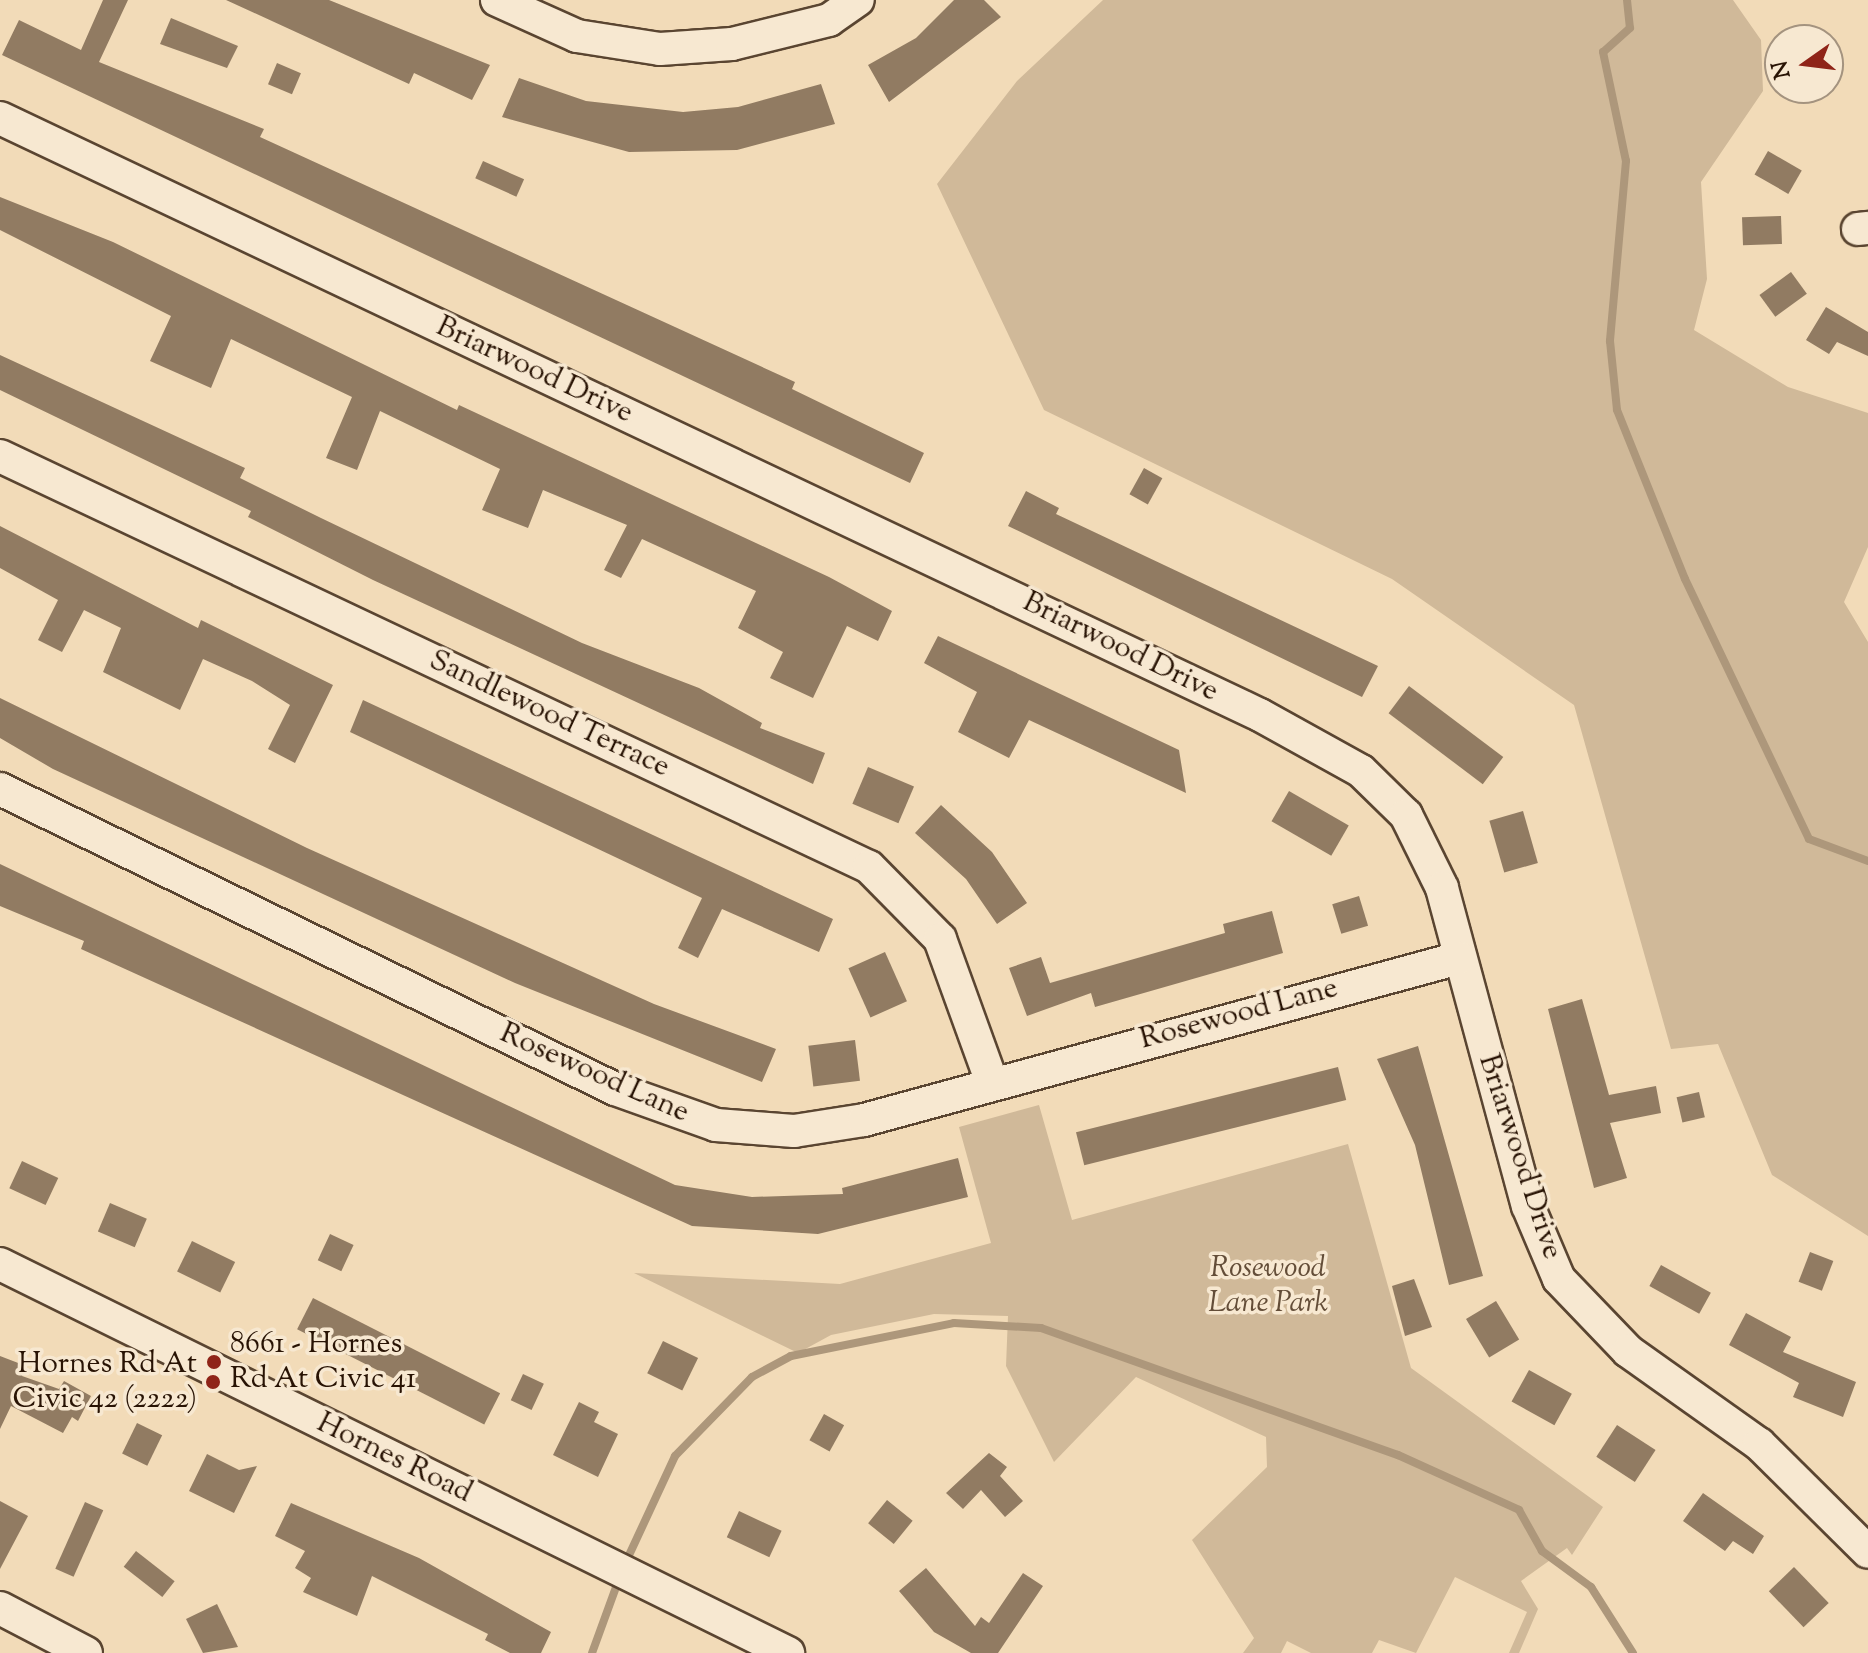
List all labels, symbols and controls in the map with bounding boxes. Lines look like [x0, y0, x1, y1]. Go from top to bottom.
north arrow [1764, 24, 1844, 104]
text: N [1765, 57, 1800, 82]
street label: Briarwood Drive [430, 310, 638, 432]
street label: Briarwood Drive [1016, 585, 1224, 711]
street label: Sandlewood Terrace [423, 643, 675, 787]
street label: Rosewood Lane [1136, 971, 1342, 1059]
street label: Rosewood Lane [494, 1016, 694, 1132]
street label: Briarwood Drive [1469, 1050, 1569, 1264]
park label: Rosewood Lane Park [1208, 1251, 1328, 1322]
place label: 8661 - Hornes Rd At Civic 41 [230, 1327, 416, 1398]
place label: Hornes Rd At Civic 42 (2222) [13, 1347, 197, 1418]
marker: 8661 - Hornes Rd At Civic 41 [205, 1353, 223, 1371]
marker: Hornes Rd At Civic 42 (2222) [204, 1373, 222, 1391]
street label: Hornes Road [310, 1406, 478, 1512]

